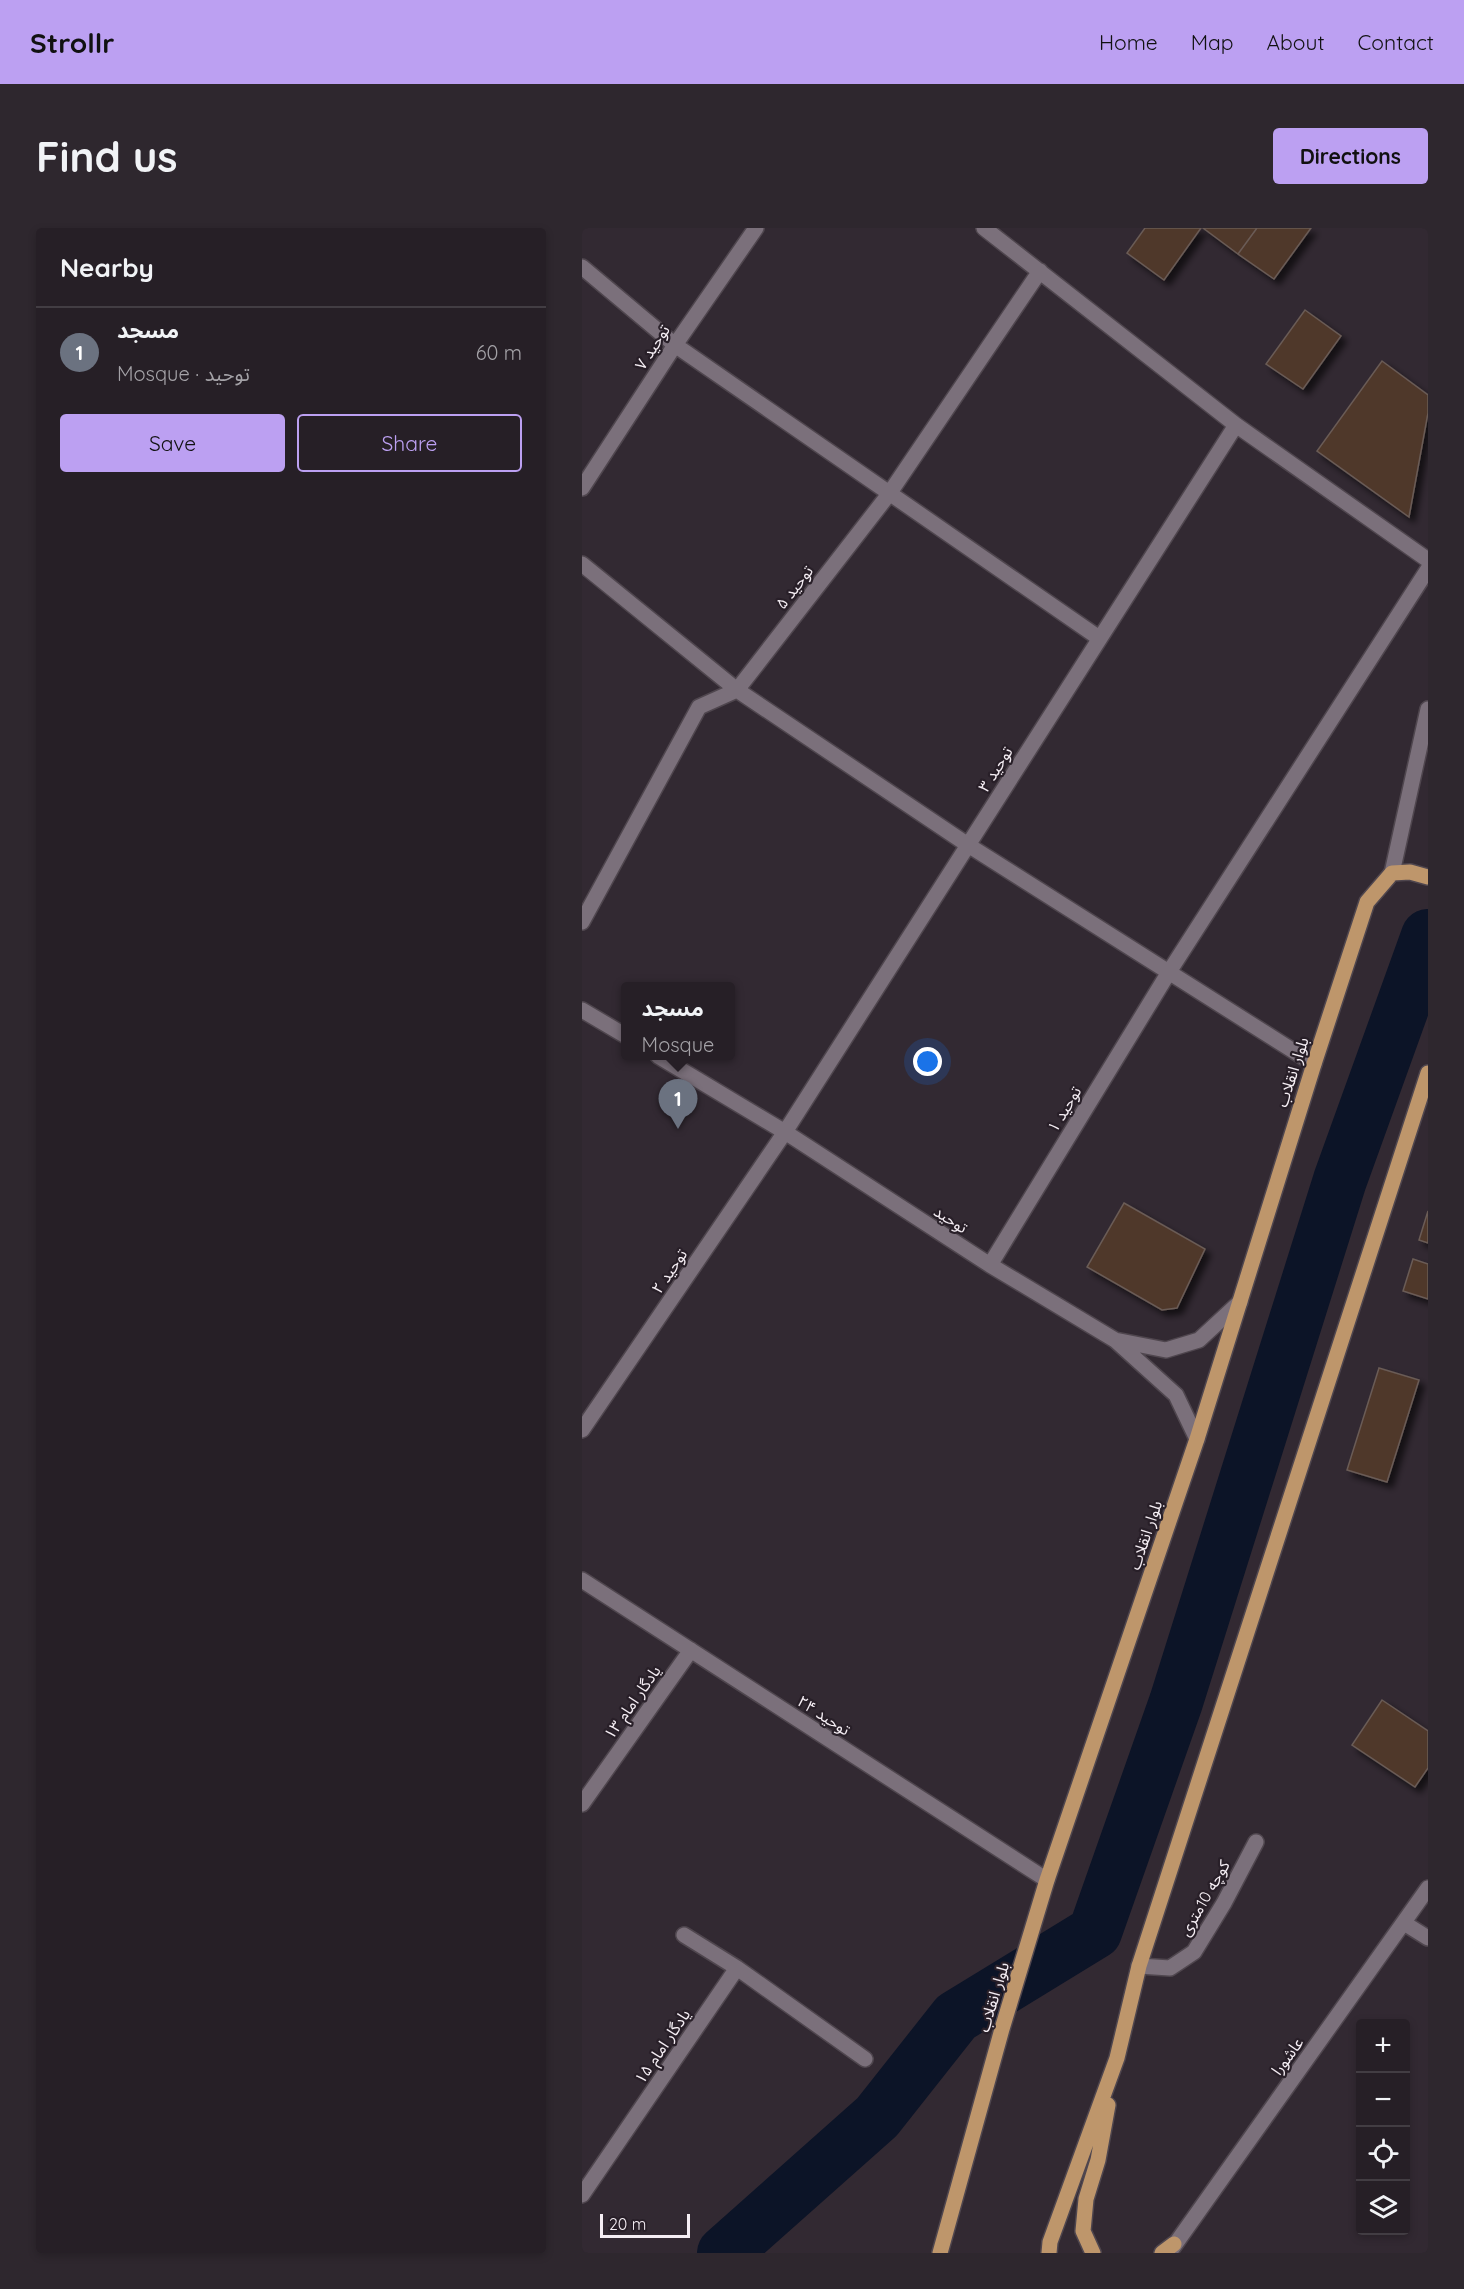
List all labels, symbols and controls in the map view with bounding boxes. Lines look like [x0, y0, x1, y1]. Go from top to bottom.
text: Strollr [30, 25, 114, 60]
text: Home [1099, 29, 1158, 55]
text: Map [1191, 29, 1234, 55]
text: About [1267, 29, 1325, 55]
text: Contact [1358, 29, 1434, 55]
button: Directions [1273, 128, 1428, 184]
text: Find us [36, 130, 178, 183]
text: Nearby [60, 251, 154, 284]
text: مسجد [117, 316, 179, 344]
street label: توحید ۷ [630, 320, 674, 373]
text: 1 [76, 340, 83, 365]
text: 60 m [476, 340, 522, 365]
text: Mosque · توحید [117, 361, 250, 386]
button: Save [60, 414, 285, 472]
button: Share [297, 414, 522, 472]
street label: توحید ۵ [771, 561, 817, 613]
street label: توحید ۳ [973, 742, 1017, 795]
popup [621, 982, 735, 1060]
text: مسجد [642, 994, 704, 1022]
text: Mosque [642, 1032, 714, 1057]
street label: بلوار انقلاب [1271, 1035, 1313, 1109]
your location [913, 1047, 942, 1076]
pin: 1 [658, 1080, 698, 1129]
street label: توحید ۱ [1043, 1082, 1086, 1135]
street label: توحید [930, 1201, 972, 1237]
street label: توحید ۲ [647, 1245, 691, 1297]
street label: بلوار انقلاب [1124, 1498, 1166, 1572]
street label: یادگار امام ۱۳ [599, 1661, 667, 1745]
street label: توحید ۲۴ [794, 1691, 854, 1740]
street label: کوچه 10متری [1174, 1856, 1235, 1940]
street label: بلوار انقلاب [973, 1960, 1013, 2034]
street label: یادگار امام ۱۵ [630, 2005, 697, 2089]
map controls [1356, 2019, 1410, 2235]
button: + [1356, 2019, 1410, 2073]
street label: عاشورا [1267, 2033, 1307, 2079]
button: − [1356, 2073, 1410, 2127]
button: locate [1356, 2127, 1410, 2181]
button: layers [1356, 2181, 1410, 2235]
scale bar [600, 2211, 690, 2238]
text: 20 m [609, 2214, 646, 2234]

